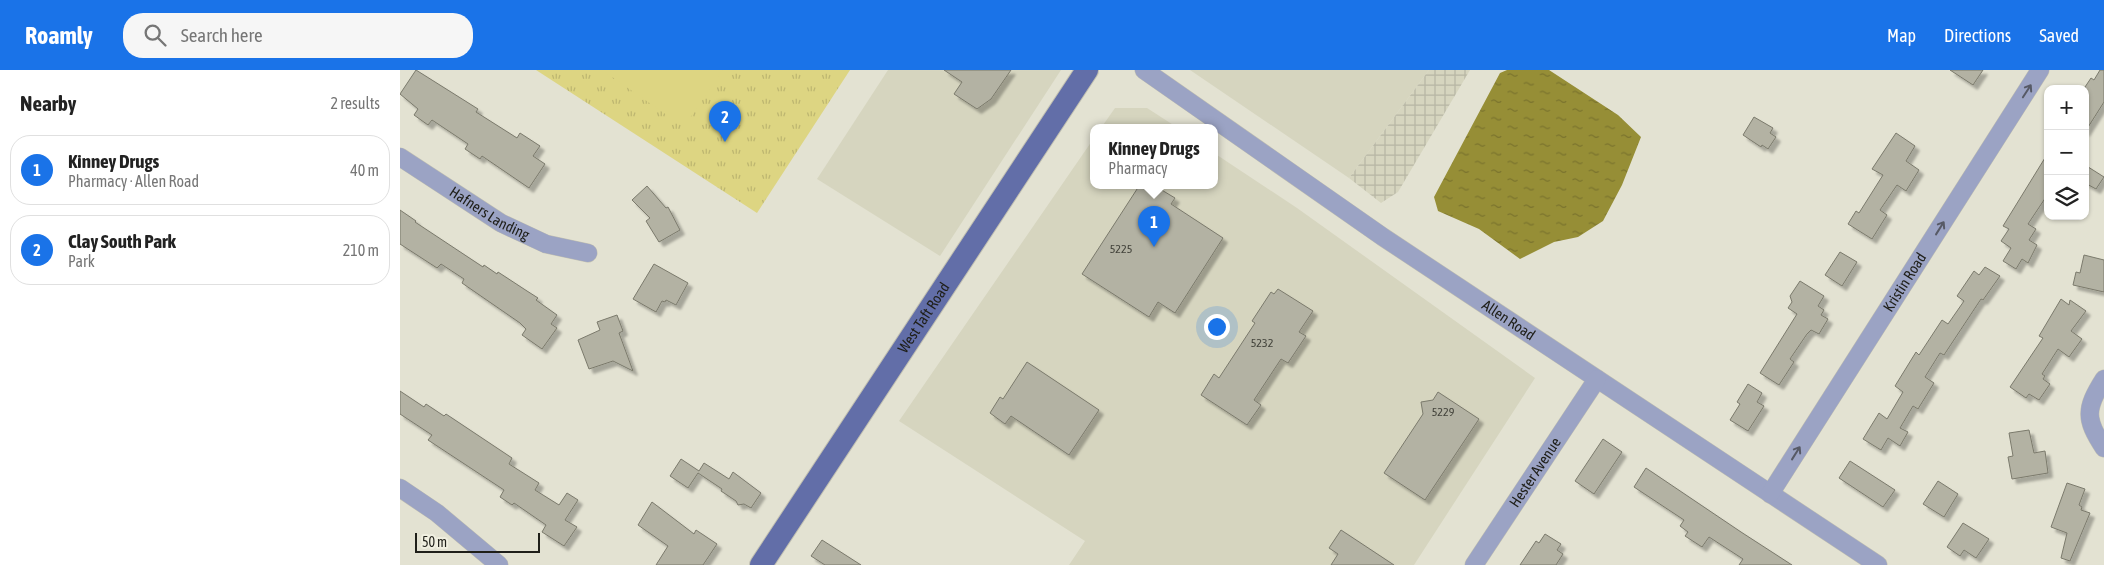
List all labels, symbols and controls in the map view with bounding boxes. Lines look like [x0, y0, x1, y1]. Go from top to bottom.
search box [123, 13, 473, 58]
icon: search [141, 21, 169, 49]
text: Roamly [25, 22, 93, 49]
text: Search here [181, 24, 263, 46]
text: Map [1887, 25, 1916, 46]
text: Directions [1944, 25, 2011, 46]
text: Saved [2039, 25, 2079, 46]
one-way arrow [2022, 84, 2032, 98]
map controls [2044, 85, 2089, 220]
button: + [2044, 85, 2089, 130]
text: Nearby [20, 91, 76, 115]
text: 2 results [330, 94, 380, 112]
pin: 2 [709, 101, 741, 142]
popup [1090, 124, 1218, 189]
button: − [2044, 130, 2089, 175]
text: Kinney Drugs [1108, 137, 1200, 159]
text: Kinney Drugs [68, 150, 159, 172]
text: Pharmacy [1108, 159, 1168, 177]
text: 1 [33, 161, 41, 179]
text: 40 m [350, 161, 379, 179]
text: Pharmacy · Allen Road [68, 172, 199, 190]
button: layers [2044, 175, 2089, 220]
street label: Hafners Landing [447, 183, 533, 243]
pin: 1 [1138, 206, 1170, 247]
one-way arrow [1935, 221, 1945, 235]
text: Clay South Park [68, 230, 176, 252]
text: 2 [33, 241, 41, 259]
text: 210 m [343, 241, 379, 259]
house number: 5225 [1110, 242, 1132, 256]
street label: Kristin Road [1879, 249, 1929, 315]
text: Park [68, 252, 95, 270]
street label: West Taft Road [894, 279, 953, 356]
street label: Allen Road [1479, 296, 1538, 343]
your location [1204, 314, 1230, 340]
house number: 5232 [1251, 336, 1273, 350]
house number: 5229 [1432, 405, 1455, 419]
street label: Hester Avenue [1506, 434, 1564, 510]
one-way arrow [1791, 447, 1801, 461]
scale bar [415, 530, 540, 553]
text: 50 m [422, 534, 447, 550]

